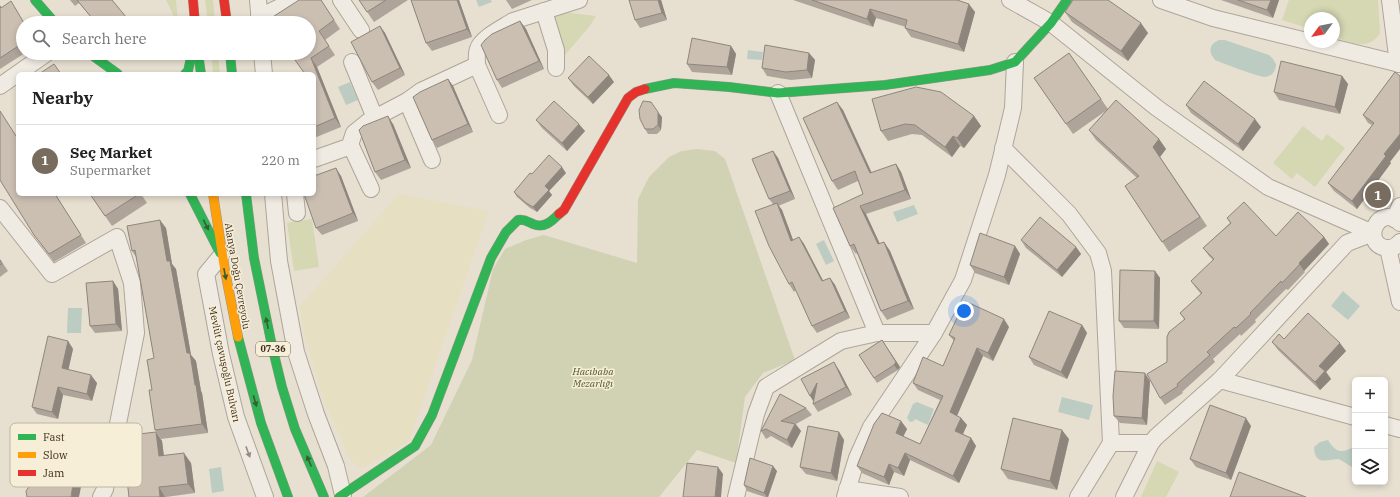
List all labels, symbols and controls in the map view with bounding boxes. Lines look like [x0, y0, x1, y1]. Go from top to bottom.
north arrow [1304, 12, 1340, 48]
search box [16, 16, 316, 60]
icon: search [30, 27, 52, 49]
text: Search here [62, 29, 147, 48]
text: Nearby [32, 87, 93, 109]
text: Seç Market [70, 143, 152, 162]
text: 1 [41, 152, 49, 169]
text: 220 m [261, 152, 300, 169]
text: Supermarket [70, 162, 151, 179]
pin: 1 [1365, 180, 1391, 210]
one-way arrow [203, 219, 209, 231]
street label: Alanya Doğu Çevreyolu [222, 222, 253, 330]
one-way arrow [222, 268, 228, 280]
your location [954, 301, 974, 321]
street label: Mevlüt çavuşoğlu Bulvarı [206, 305, 243, 423]
one-way arrow [264, 317, 270, 329]
road number: 07-36 [256, 342, 290, 356]
park label: Hacıbaba Mezarlığı [571, 365, 614, 390]
map controls [1352, 377, 1388, 485]
button: + [1352, 377, 1388, 413]
one-way arrow [252, 395, 258, 407]
button: − [1352, 413, 1388, 449]
legend [10, 423, 142, 487]
text: Fast [43, 430, 65, 444]
one-way arrow [245, 446, 251, 458]
text: Slow [43, 448, 68, 462]
button: layers [1352, 449, 1388, 485]
one-way arrow [305, 455, 312, 467]
text: Jam [43, 466, 65, 480]

